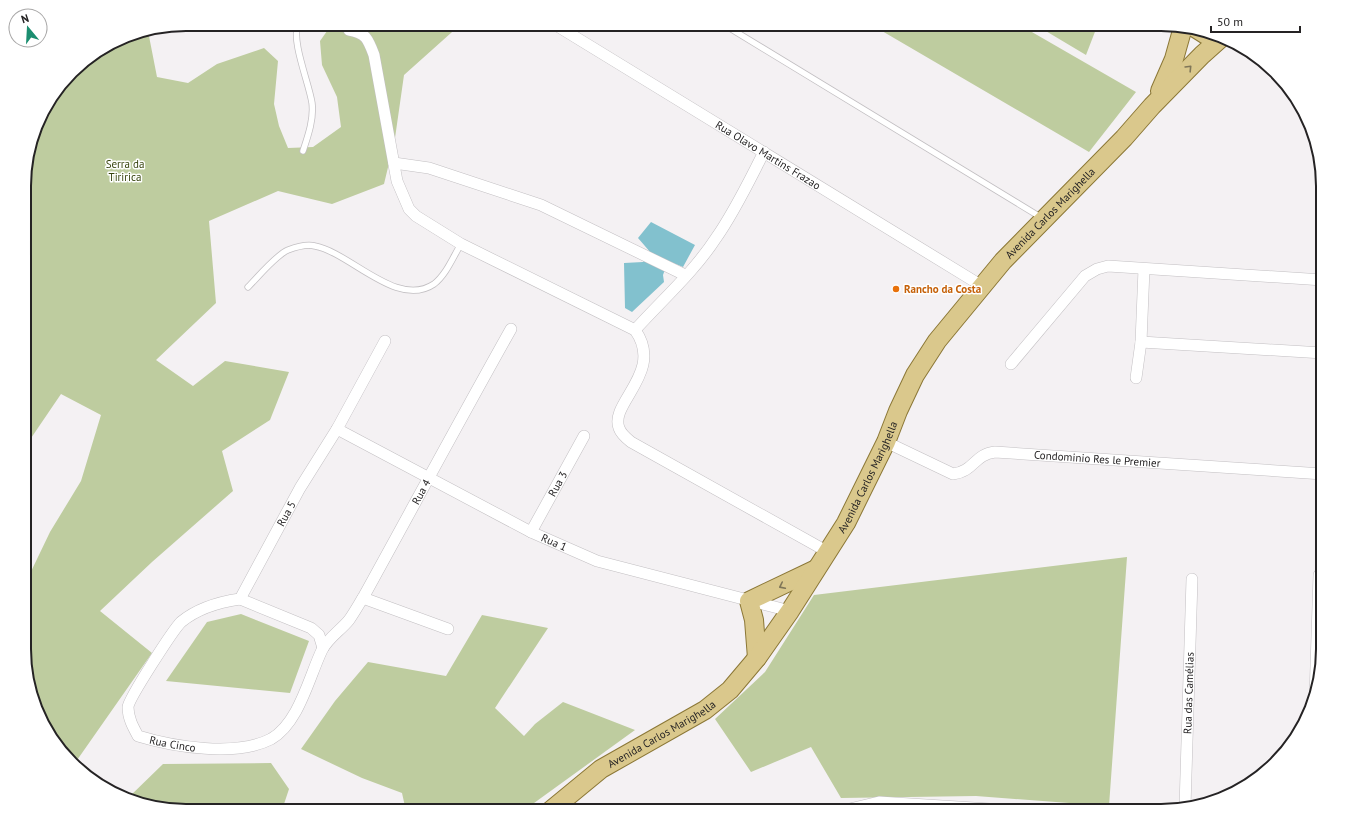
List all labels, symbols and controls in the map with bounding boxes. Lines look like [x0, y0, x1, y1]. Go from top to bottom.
north arrow [8, 8, 48, 48]
scale bar [1211, 8, 1300, 34]
text: N [19, 11, 31, 26]
text: 50 m [1217, 14, 1243, 29]
one-way arrow [1184, 65, 1192, 73]
street label: Rua Olavo Martins Frazao [713, 118, 823, 193]
park label: Serra da Tiririca [106, 157, 144, 184]
street label: Avenida Carlos Marighella [1002, 165, 1098, 262]
place label: Rancho da Costa [904, 282, 981, 296]
marker: Rancho da Costa [891, 284, 901, 294]
street label: Avenida Carlos Marighella [834, 419, 900, 536]
street label: Condominio Res le Premier [1034, 448, 1161, 470]
street label: Rua 3 [545, 469, 570, 499]
street label: Rua 4 [408, 477, 434, 507]
street label: Rua 5 [274, 499, 299, 529]
street label: Rua 1 [539, 530, 569, 554]
one-way arrow [778, 581, 786, 589]
street label: Rua das Camélias [1180, 651, 1197, 734]
street label: Avenida Carlos Marighella [605, 697, 718, 771]
street label: Rua Cinco [148, 733, 196, 755]

